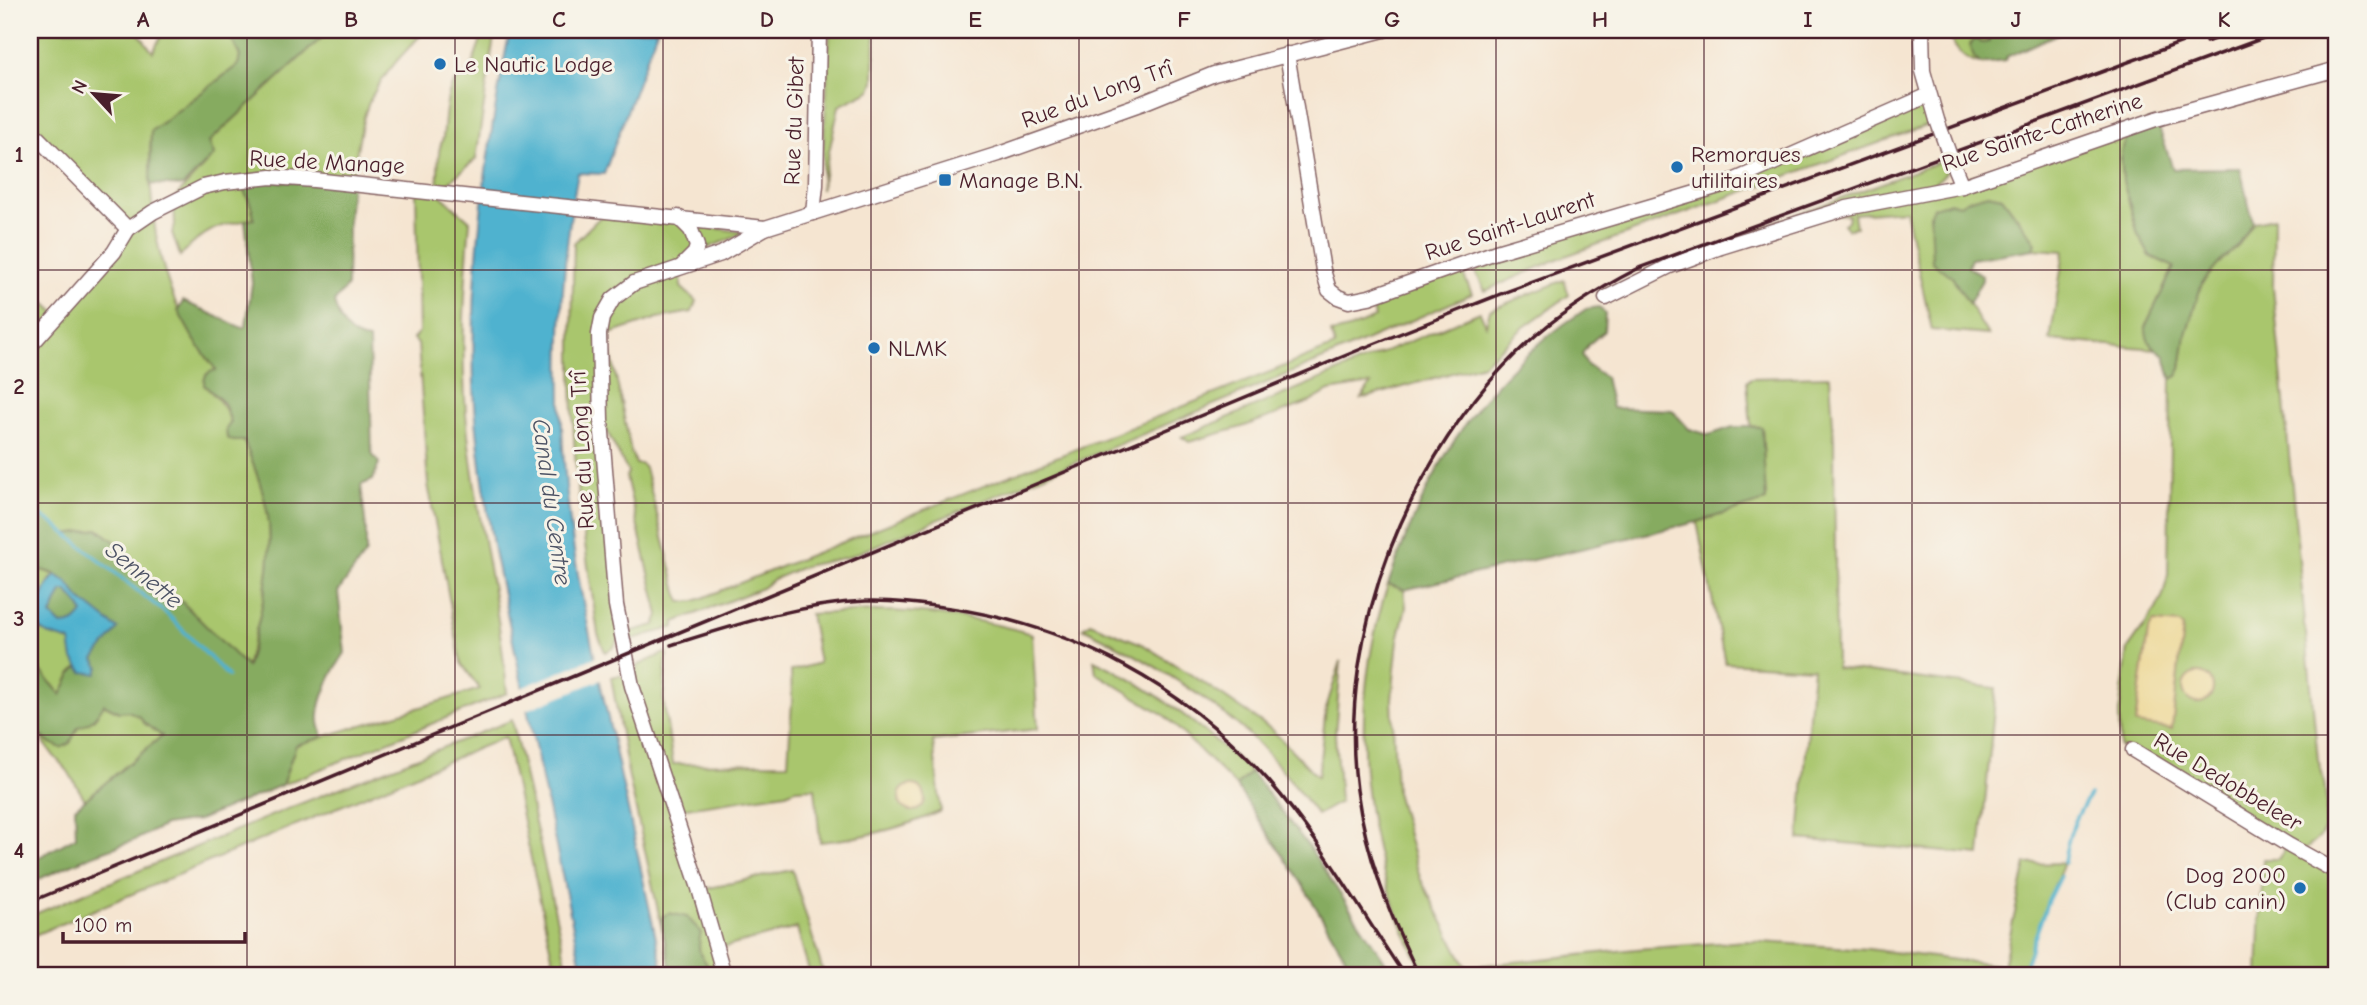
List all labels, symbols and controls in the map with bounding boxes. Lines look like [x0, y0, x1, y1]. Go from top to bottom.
text: A [137, 6, 150, 33]
text: B [344, 6, 358, 33]
text: C [552, 6, 566, 33]
text: D [760, 6, 774, 33]
text: E [968, 6, 982, 33]
text: F [1177, 6, 1191, 33]
text: G [1384, 6, 1400, 33]
text: H [1592, 6, 1608, 33]
text: I [1803, 6, 1813, 33]
text: J [2011, 6, 2022, 33]
text: K [2218, 6, 2231, 33]
place label: Le Nautic Lodge [454, 51, 613, 78]
street label: Rue du Long Trî [1018, 54, 1178, 134]
street label: Rue du Gibet [778, 55, 810, 186]
marker: Le Nautic Lodge [432, 56, 448, 72]
north arrow [60, 60, 130, 130]
text: N [67, 77, 92, 97]
street label: Rue Sainte-Catherine [1939, 87, 2145, 177]
text: 1 [14, 141, 24, 168]
place label: Remorques utilitaires [1691, 141, 1801, 194]
street label: Rue de Manage [249, 144, 405, 180]
marker: Remorques utilitaires [1669, 159, 1685, 175]
place label: Manage B.N. [959, 167, 1083, 194]
marker: Manage B.N. [937, 172, 953, 188]
street label: Rue Saint-Laurent [1422, 185, 1600, 266]
place label: NLMK [888, 335, 947, 362]
marker: NLMK [866, 340, 882, 356]
street label: Rue du Long Trî [564, 368, 600, 530]
text: 2 [13, 373, 25, 400]
water label: Canal du Centre [526, 417, 578, 587]
water label: Sennette [100, 536, 188, 614]
text: 3 [13, 605, 25, 632]
street label: Rue Dedobbeleer [2149, 727, 2308, 837]
text: 4 [14, 837, 25, 864]
place label: Dog 2000 (Club canin) [2166, 862, 2286, 915]
marker: Dog 2000 (Club canin) [2292, 880, 2308, 896]
scale bar [63, 900, 245, 944]
text: 100 m [74, 913, 132, 937]

